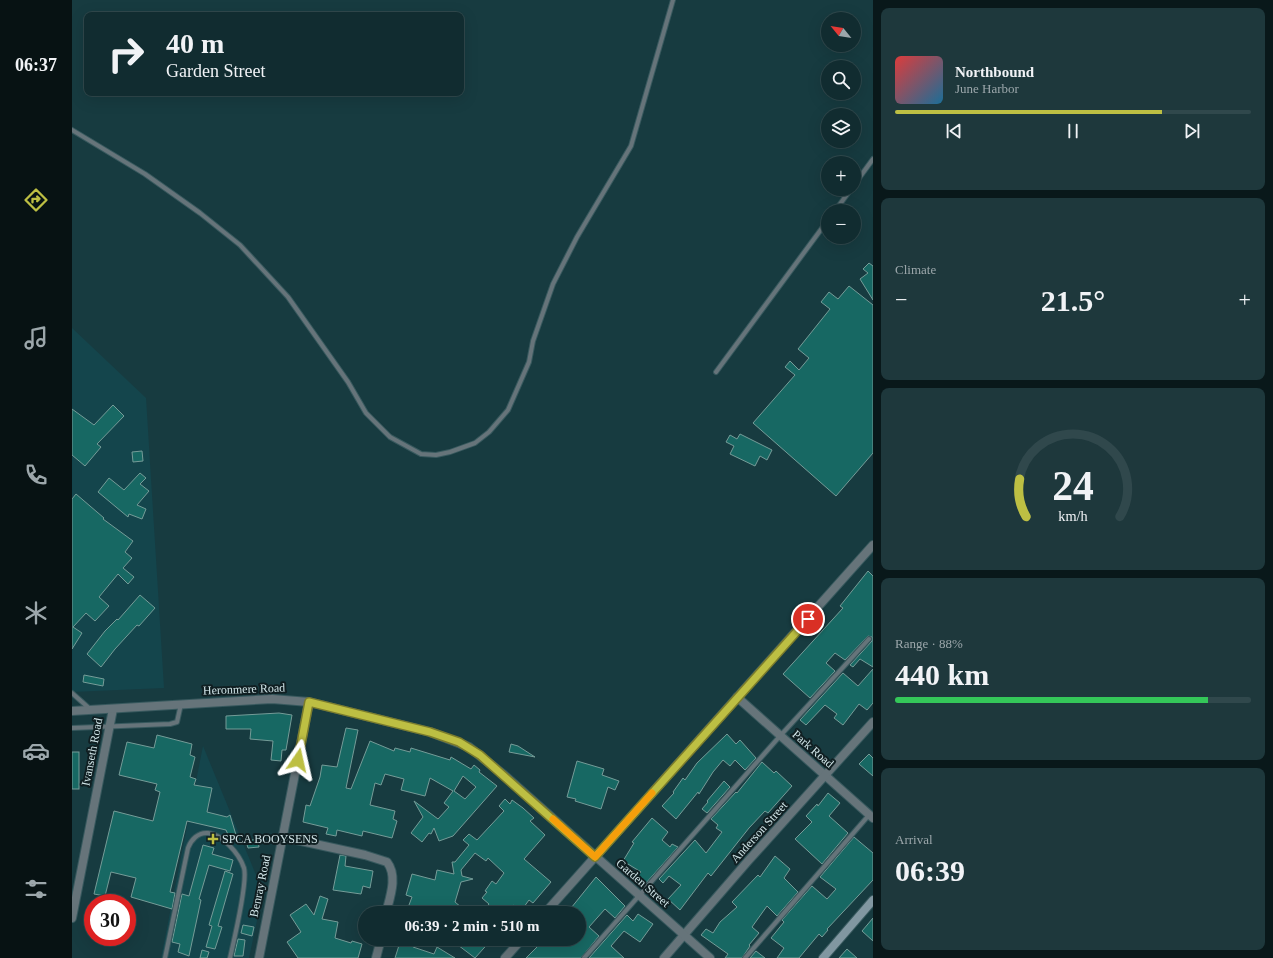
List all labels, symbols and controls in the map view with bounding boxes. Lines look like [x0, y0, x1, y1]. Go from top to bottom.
north arrow [821, 12, 861, 52]
map controls [821, 12, 861, 244]
icon: right [100, 28, 152, 80]
text: 40 m [166, 28, 224, 59]
text: 06:37 [15, 55, 57, 75]
button: search [821, 60, 861, 100]
text: Garden Street [166, 61, 265, 81]
text: Northbound [955, 64, 1034, 80]
text: June Harbor [955, 81, 1019, 96]
button: layers [821, 108, 861, 148]
icon: previous [943, 120, 965, 142]
icon: pause [1062, 120, 1084, 142]
icon: next [1181, 120, 1203, 142]
button: + [821, 156, 861, 196]
icon: directions [22, 186, 50, 214]
button: − [821, 204, 861, 244]
text: Climate [895, 262, 936, 277]
text: 21.5° [1041, 284, 1105, 317]
text: − [895, 287, 907, 312]
text: + [1239, 287, 1251, 312]
icon: music [22, 324, 50, 352]
icon: phone [22, 461, 50, 489]
text: 24 [1052, 463, 1094, 509]
text: km/h [1058, 508, 1088, 524]
icon: climate [22, 599, 50, 627]
pin [791, 602, 825, 636]
icon: arrive [797, 608, 819, 630]
text: Range · 88% [895, 636, 963, 651]
text: 440 km [895, 658, 989, 691]
street label: Heronmere Road [203, 681, 285, 697]
street label: Ivanseth Road [79, 717, 105, 787]
street label: Park Road [789, 727, 837, 771]
icon: car [22, 737, 50, 765]
position arrow [277, 739, 319, 781]
street label: Anderson Street [728, 798, 791, 866]
place label: SPCA BOOYSENS [222, 832, 318, 846]
text: Arrival [895, 832, 933, 847]
marker: SPCA BOOYSENS [207, 833, 219, 845]
street label: Benray Road [247, 854, 273, 918]
text: 06:39 [895, 854, 965, 887]
street label: Garden Street [613, 856, 673, 910]
icon: filters [22, 875, 50, 903]
speed limit sign: 30 [84, 894, 136, 946]
text: 06:39 · 2 min · 510 m [405, 918, 540, 934]

